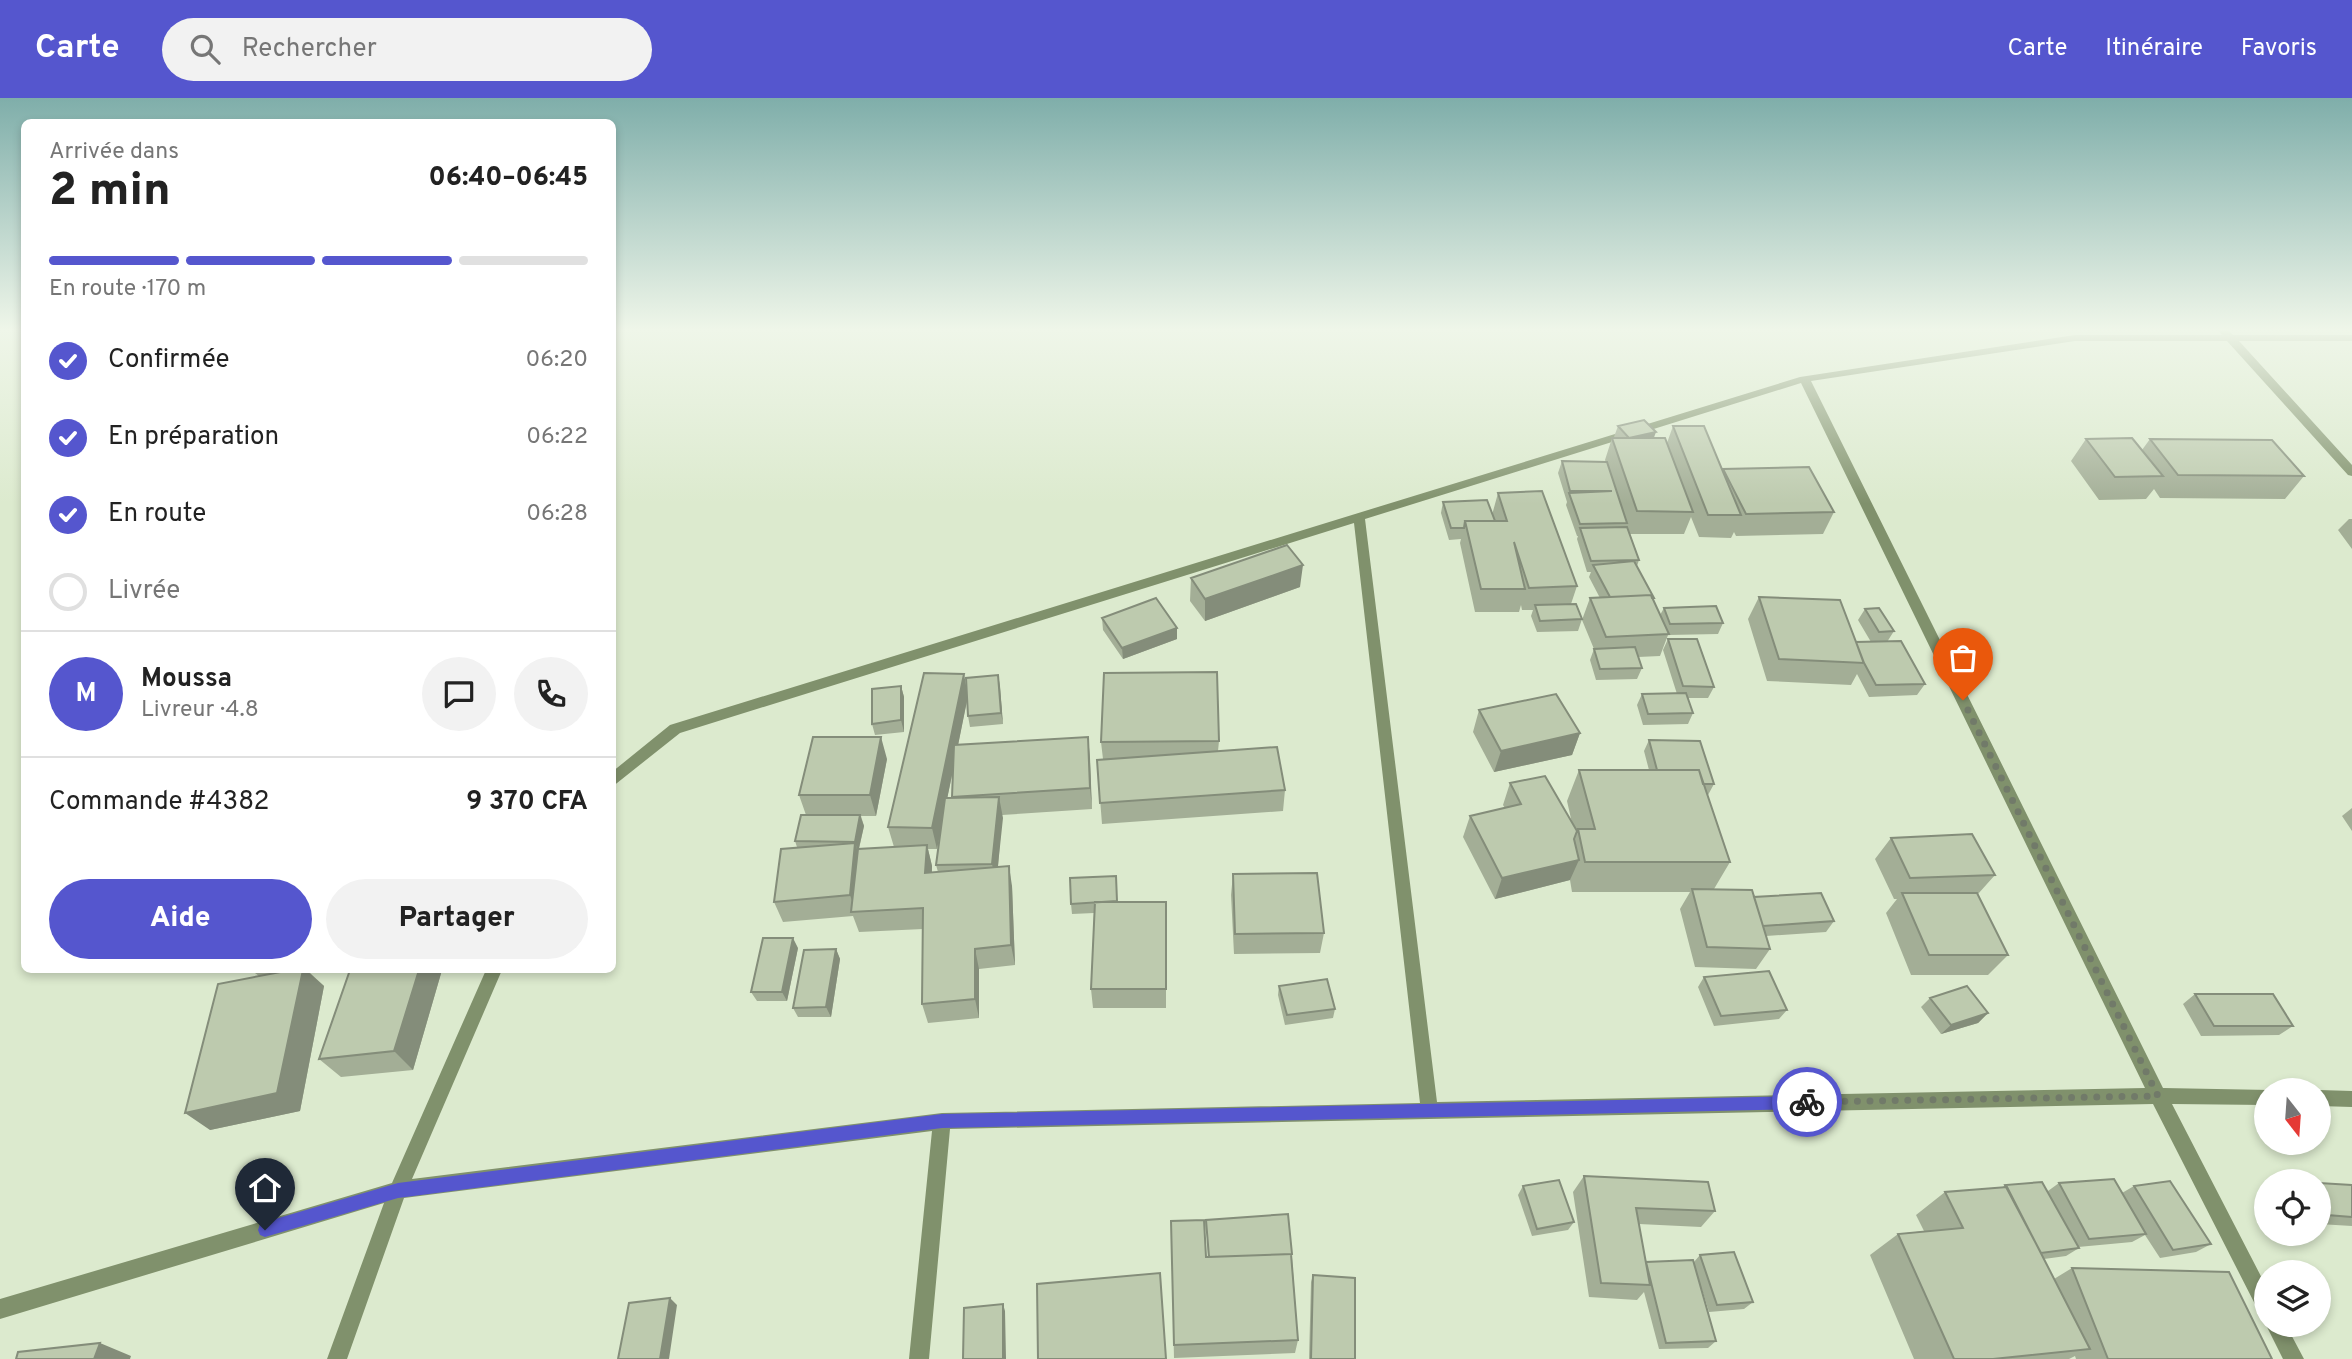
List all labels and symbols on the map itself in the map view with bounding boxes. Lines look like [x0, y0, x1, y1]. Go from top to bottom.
pin [1933, 628, 1993, 700]
courier [1772, 1067, 1842, 1137]
north arrow [2254, 1078, 2331, 1155]
pin [235, 1158, 295, 1230]

